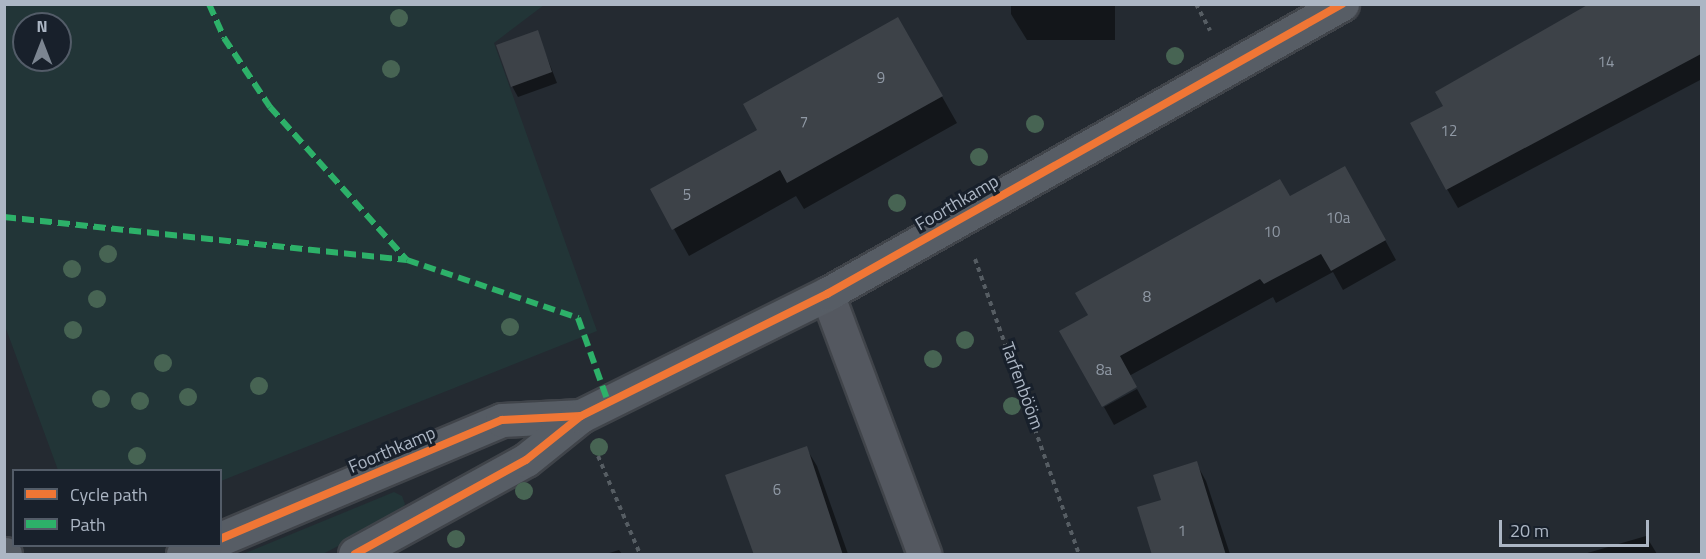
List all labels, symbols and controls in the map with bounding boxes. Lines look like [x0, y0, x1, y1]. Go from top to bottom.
north arrow [12, 12, 72, 72]
text: N [36, 14, 48, 38]
house number: 14 [1598, 53, 1614, 71]
house number: 9 [877, 69, 885, 87]
house number: 7 [800, 113, 808, 131]
house number: 12 [1441, 122, 1457, 140]
street label: Foorthkamp [912, 171, 1002, 235]
house number: 5 [683, 186, 691, 204]
house number: 10a [1326, 209, 1350, 227]
house number: 10 [1264, 223, 1280, 241]
house number: 8 [1143, 288, 1151, 306]
street label: Tarfenbööm [996, 339, 1048, 433]
house number: 8a [1096, 361, 1112, 379]
street label: Foorthkamp [345, 422, 439, 478]
legend [12, 469, 222, 547]
text: Cycle path [70, 481, 148, 508]
house number: 6 [773, 481, 781, 499]
scale bar [1502, 508, 1652, 546]
text: Path [70, 511, 106, 538]
text: 20 m [1510, 517, 1549, 544]
house number: 1 [1178, 522, 1186, 540]

